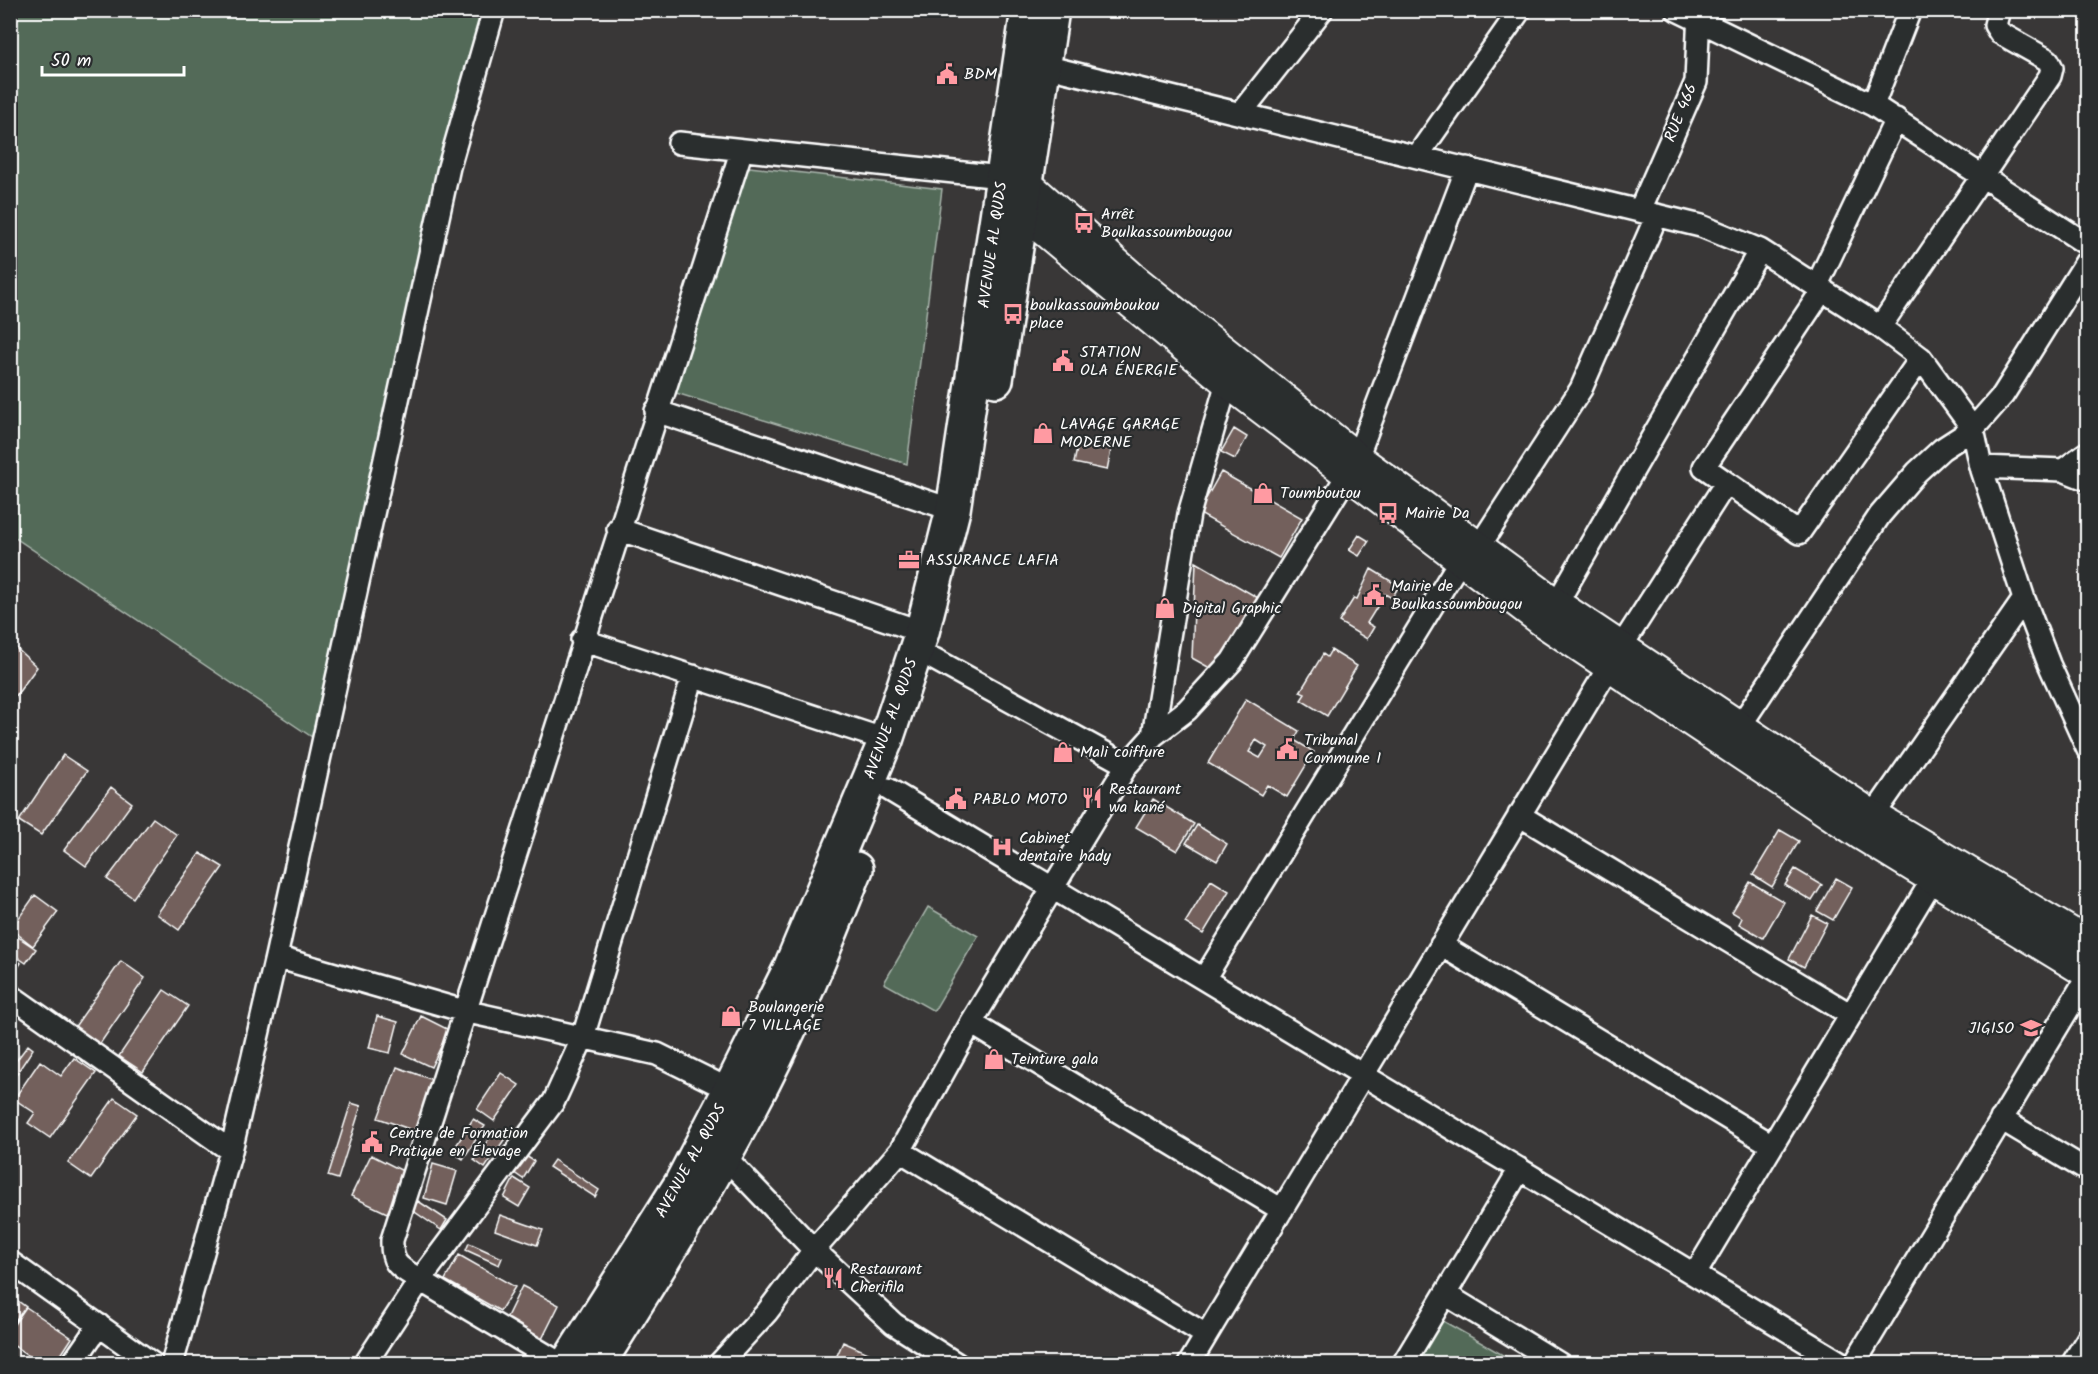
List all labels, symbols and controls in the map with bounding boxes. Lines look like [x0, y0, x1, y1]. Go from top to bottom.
scale bar [42, 39, 184, 77]
text: 50 m [51, 47, 91, 76]
public building icon: BDM [935, 62, 959, 86]
place label: BDM [964, 62, 998, 87]
street label: RUE 466 [1658, 80, 1704, 146]
street label: AVENUE AL QUDS [972, 180, 1014, 310]
place label: Arrêt Boulkassoumbougou [1101, 202, 1233, 245]
bus stop icon: Arrêt Boulkassoumbougou [1072, 211, 1096, 235]
place label: boulkassoumboukou place [1029, 293, 1160, 336]
bus stop icon: boulkassoumboukou place [1001, 302, 1025, 326]
place label: STATION OLA ÉNERGIE [1080, 340, 1178, 383]
public building icon: STATION OLA ÉNERGIE [1051, 349, 1075, 373]
place label: LAVAGE GARAGE MODERNE [1060, 412, 1181, 455]
shop icon: LAVAGE GARAGE MODERNE [1031, 421, 1055, 445]
shop icon: Toumboutou [1251, 481, 1275, 505]
place label: Toumboutou [1280, 481, 1361, 506]
bus stop icon: Mairie Da [1376, 501, 1400, 525]
place label: Mairie Da [1405, 501, 1469, 526]
office icon: ASSURANCE LAFIA [897, 548, 921, 572]
place label: ASSURANCE LAFIA [926, 548, 1059, 573]
place label: Mairie de Boulkassoumbougou [1391, 574, 1523, 617]
public building icon: Mairie de Boulkassoumbougou [1362, 583, 1386, 607]
shop icon: Digital Graphic [1153, 596, 1177, 620]
place label: Digital Graphic [1182, 596, 1281, 621]
street label: AVENUE AL QUDS [857, 654, 925, 783]
place label: Tribunal Commune I [1304, 728, 1381, 771]
public building icon: Tribunal Commune I [1275, 737, 1299, 761]
shop icon: Mali coiffure [1051, 740, 1075, 764]
place label: Mali coiffure [1080, 740, 1165, 765]
place label: Restaurant wa kané [1109, 777, 1182, 820]
restaurant icon: Restaurant wa kané [1080, 786, 1104, 810]
public building icon: PABLO MOTO [944, 787, 968, 811]
place label: PABLO MOTO [973, 787, 1068, 812]
place label: Cabinet dentaire hady [1019, 826, 1111, 869]
hospital icon: Cabinet dentaire hady [990, 835, 1014, 859]
place label: Boulangerie 7 VILLAGE [748, 995, 824, 1038]
shop icon: Boulangerie 7 VILLAGE [719, 1004, 743, 1028]
place label: JIGISO [1969, 1016, 2014, 1041]
school or university icon: JIGISO [2019, 1016, 2043, 1040]
shop icon: Teinture gala [982, 1047, 1006, 1071]
place label: Teinture gala [1011, 1047, 1098, 1072]
street label: AVENUE AL QUDS [649, 1099, 733, 1223]
place label: Centre de Formation Pratique en Élevage [389, 1121, 528, 1164]
public building icon: Centre de Formation Pratique en Élevage [360, 1130, 384, 1154]
place label: Restaurant Cherifila [850, 1257, 923, 1300]
restaurant icon: Restaurant Cherifila [821, 1266, 845, 1290]

